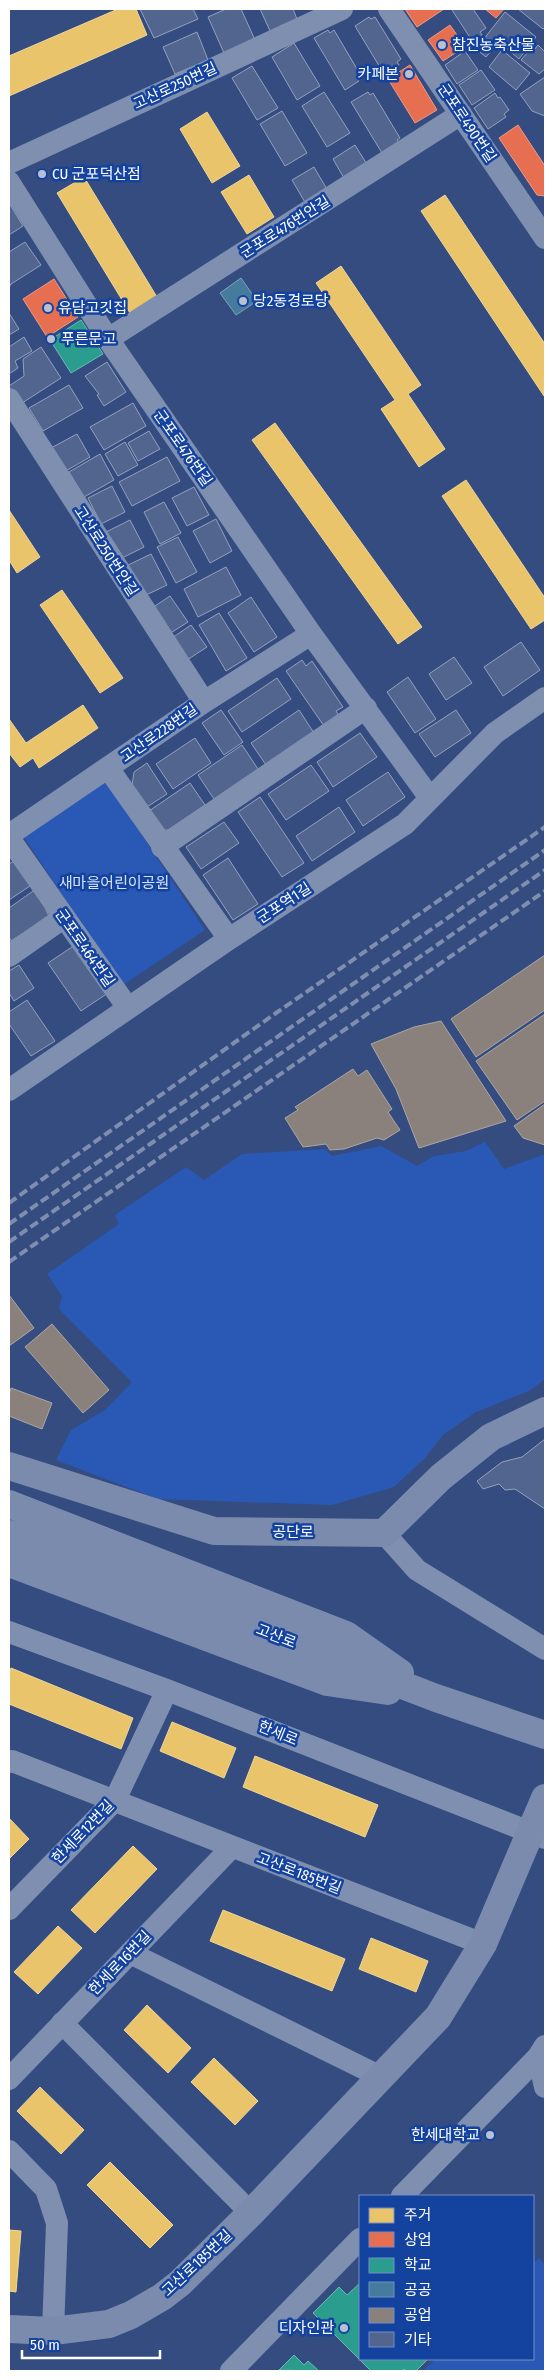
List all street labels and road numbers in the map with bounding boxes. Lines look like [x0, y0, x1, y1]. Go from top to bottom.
street label: 고산로250번길 [130, 59, 220, 113]
street label: 군포로490번길 [434, 80, 500, 166]
street label: 군포로476번안길 [237, 192, 333, 262]
street label: 군포로476번길 [150, 406, 216, 490]
street label: 고산로250번안길 [70, 502, 142, 600]
street label: 고산로228번길 [117, 700, 201, 766]
street label: 군포역1길 [253, 879, 315, 927]
street label: 군포로464번길 [52, 906, 118, 990]
street label: 공단로 [272, 1523, 314, 1541]
street label: 고산로 [253, 1620, 299, 1652]
street label: 한세로 [255, 1717, 301, 1749]
street label: 한세로12번길 [48, 1796, 118, 1868]
street label: 고산로185번길 [254, 1849, 344, 1897]
street label: 한세로16번길 [85, 1927, 155, 1999]
street label: 고산로185번길 [158, 2226, 236, 2300]

